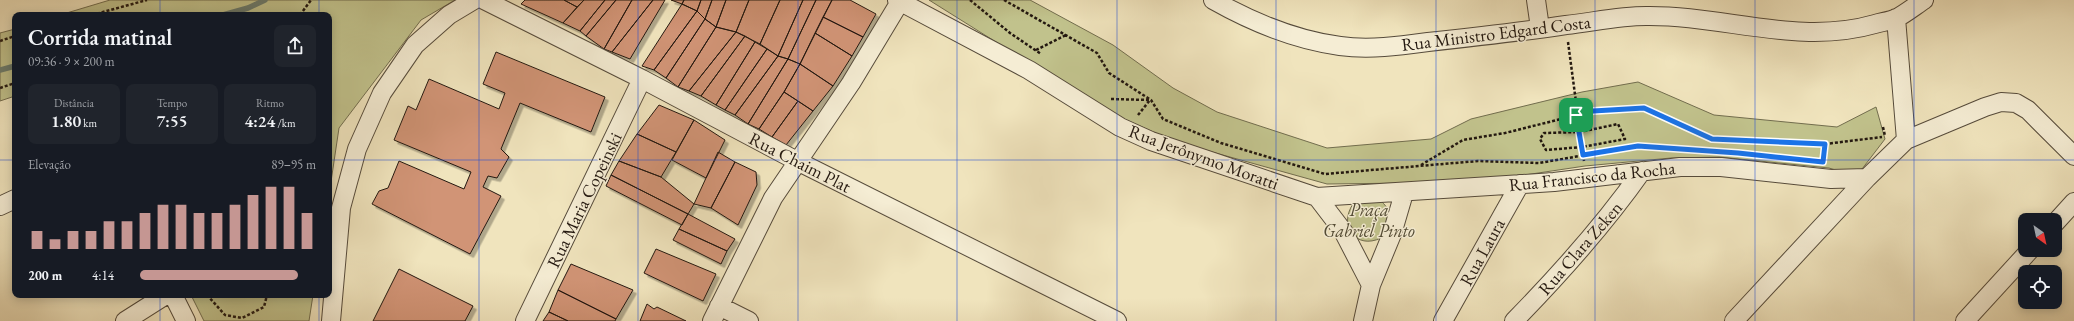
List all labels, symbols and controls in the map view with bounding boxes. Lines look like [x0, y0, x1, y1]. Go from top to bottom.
street label: Rua Ministro Edgard Costa [1400, 10, 1593, 56]
text: Corrida matinal [28, 23, 172, 52]
button: share [274, 25, 316, 67]
text: 09:36 · 9 × 200 m [28, 53, 115, 70]
text: Distância [54, 96, 94, 110]
text: Tempo [157, 96, 187, 110]
text: Ritmo [256, 96, 284, 110]
pin [1559, 98, 1593, 132]
icon: arrive [1565, 104, 1587, 126]
text: 1.80 [51, 110, 81, 132]
text: 7:55 [157, 110, 187, 132]
text: 4:24 [244, 110, 275, 132]
text: km [81, 116, 97, 130]
text: /km [275, 116, 296, 130]
street label: Rua Jerônymo Moratti [1126, 119, 1283, 195]
street label: Rua Chaim Plat [745, 126, 855, 198]
street label: Rua Maria Copeinski [541, 128, 627, 272]
text: Elevação [28, 156, 71, 173]
text: 89–95 m [271, 156, 316, 173]
street label: Rua Francisco da Rocha [1508, 156, 1677, 196]
street label: Rua Clara Zeken [1533, 196, 1627, 300]
park label: Praça Gabriel Pinto [1323, 198, 1415, 242]
north arrow [2018, 213, 2062, 257]
map controls [2018, 213, 2062, 309]
street label: Rua Laura [1454, 214, 1510, 290]
button: locate [2018, 265, 2062, 309]
text: 200 m [28, 267, 62, 284]
text: 4:14 [92, 267, 114, 284]

